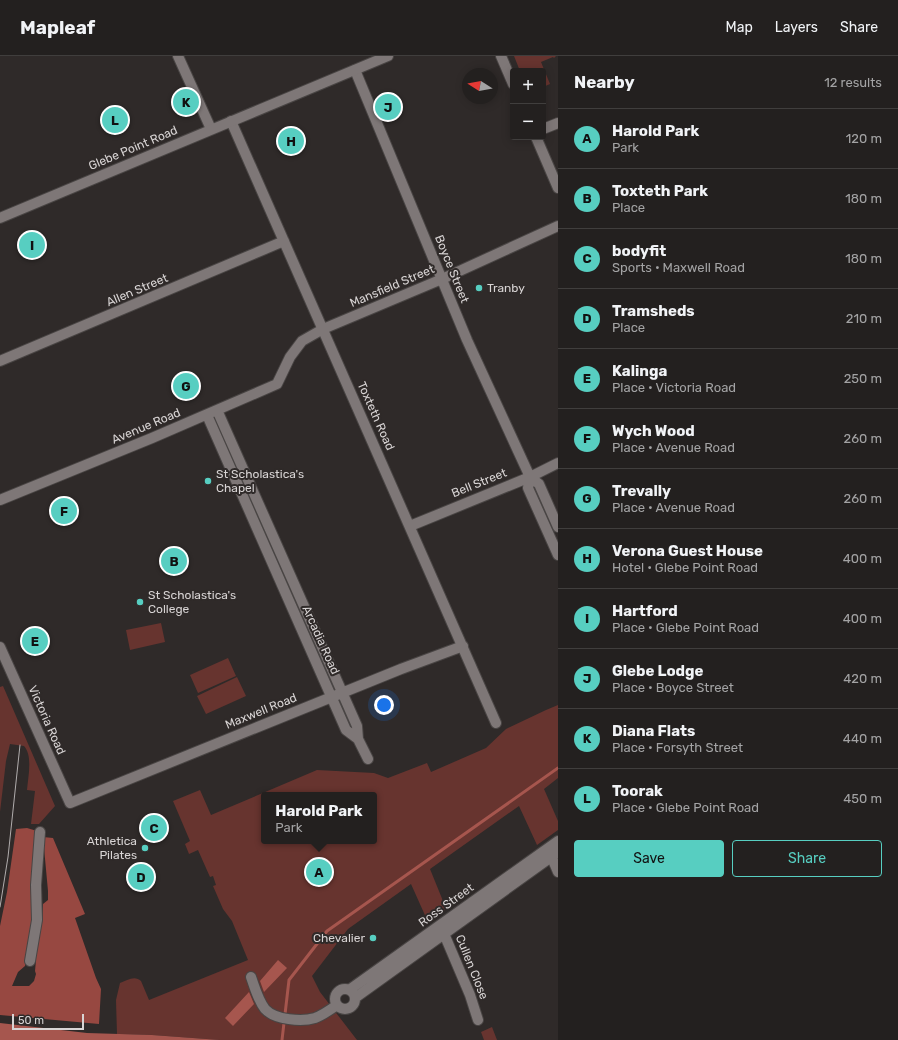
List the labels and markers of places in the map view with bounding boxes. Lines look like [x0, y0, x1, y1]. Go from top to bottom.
pin: K [173, 87, 199, 117]
pin: J [375, 92, 401, 122]
pin: L [102, 105, 128, 135]
pin: H [278, 126, 304, 156]
pin: I [19, 230, 45, 260]
place label: Tranby [487, 281, 525, 295]
marker: Tranby [474, 283, 484, 293]
pin: G [173, 371, 199, 401]
place label: St Scholastica's Chapel [216, 467, 304, 495]
marker: St Scholastica's Chapel [203, 476, 213, 486]
pin: F [51, 496, 77, 526]
pin: B [161, 546, 187, 576]
place label: St Scholastica's College [148, 588, 236, 616]
marker: St Scholastica's College [135, 597, 145, 607]
pin: E [22, 626, 48, 656]
pin: C [141, 813, 167, 843]
place label: Athletica Pilates [87, 834, 137, 862]
marker: Athletica Pilates [140, 843, 150, 853]
pin: A [306, 857, 332, 887]
pin: D [128, 862, 154, 892]
place label: Chevalier [313, 931, 365, 945]
marker: Chevalier [368, 933, 378, 943]

